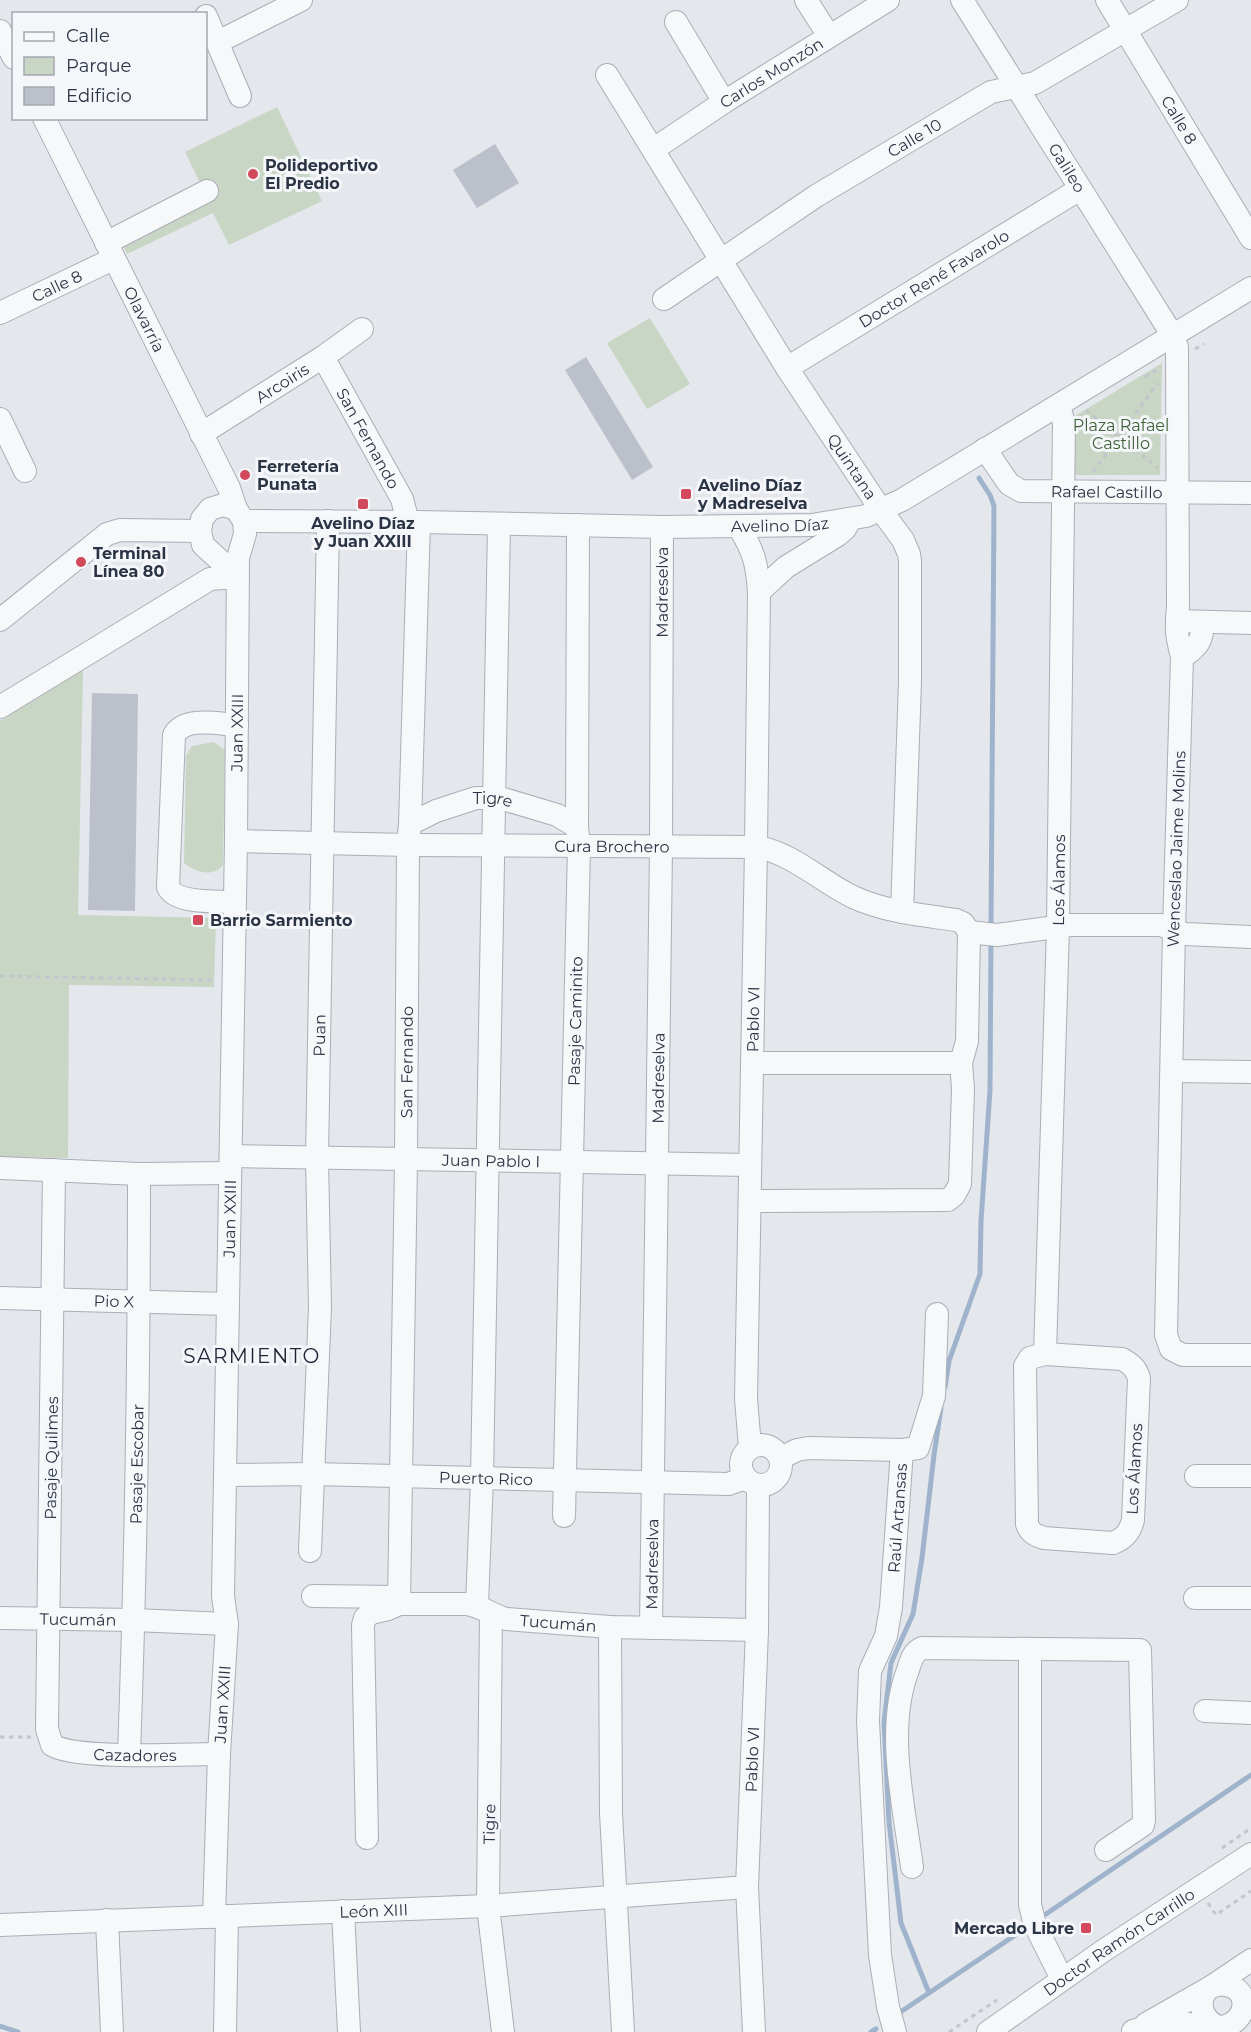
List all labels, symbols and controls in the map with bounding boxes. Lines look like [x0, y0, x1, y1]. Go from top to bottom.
legend [12, 12, 207, 120]
text: Calle [66, 25, 110, 47]
street label: Carlos Monzón [716, 34, 827, 112]
text: Parque [66, 55, 132, 77]
text: Edificio [66, 85, 132, 107]
street label: Calle 8 [1157, 92, 1201, 148]
street label: Calle 10 [884, 115, 945, 161]
street label: Galileo [1044, 140, 1089, 196]
place label: Polideportivo El Predio [265, 156, 378, 193]
marker: Polideportivo El Predio [246, 167, 260, 181]
street label: Doctor René Favarolo [855, 226, 1013, 332]
street label: Calle 8 [29, 266, 85, 306]
street label: Olavarría [120, 283, 169, 356]
street label: Arcoiris [252, 359, 313, 407]
street label: San Fernando [332, 385, 403, 492]
park label: Plaza Rafael Castillo [1073, 416, 1169, 453]
street label: Quintana [823, 430, 880, 503]
place label: Ferretería Punata [257, 457, 339, 494]
marker: Ferretería Punata [238, 468, 252, 482]
place label: Avelino Díaz y Madreselva [697, 476, 808, 513]
street label: Rafael Castillo [1051, 482, 1163, 502]
marker: Avelino Díaz y Madreselva [679, 487, 693, 501]
marker: Avelino Díaz y Juan XXIII [356, 497, 370, 511]
street label: Avelino Díaz [731, 513, 830, 536]
place label: Avelino Díaz y Juan XXIII [310, 514, 415, 551]
place label: Terminal Línea 80 [93, 544, 166, 581]
street label: Madreselva [653, 546, 672, 638]
marker: Terminal Línea 80 [74, 555, 88, 569]
street label: Juan XXIII [227, 694, 247, 773]
street label: Wenceslao Jaime Molins [1164, 750, 1189, 948]
street label: Tigre [473, 789, 515, 811]
street label: Los Álamos [1049, 834, 1069, 926]
street label: Cura Brochero [554, 837, 670, 857]
place label: Barrio Sarmiento [210, 911, 352, 930]
marker: Barrio Sarmiento [191, 913, 205, 927]
street label: Pasaje Caminito [565, 956, 587, 1086]
street label: Pablo VI [743, 986, 763, 1052]
street label: San Fernando [397, 1006, 417, 1118]
street label: Puan [310, 1014, 329, 1057]
street label: Madreselva [648, 1032, 669, 1124]
street label: Juan Pablo I [441, 1151, 540, 1171]
street label: Juan XXIII [220, 1179, 240, 1259]
street label: Pio X [93, 1291, 135, 1312]
district label: SARMIENTO [183, 1344, 321, 1368]
street label: Pasaje Quilmes [41, 1396, 62, 1520]
street label: Pasaje Escobar [127, 1404, 148, 1524]
street label: Los Álamos [1123, 1423, 1146, 1515]
street label: Raúl Artansas [884, 1462, 911, 1574]
street label: Puerto Rico [439, 1468, 533, 1489]
street label: Madreselva [642, 1518, 662, 1610]
street label: Tucumán [39, 1610, 117, 1630]
street label: Tucumán [519, 1611, 597, 1636]
street label: Juan XXIII [211, 1665, 234, 1745]
street label: Pablo VI [742, 1726, 763, 1793]
street label: Cazadores [93, 1745, 177, 1765]
street label: Tigre [480, 1804, 499, 1844]
street label: Doctor Ramón Carrillo [1040, 1884, 1198, 2000]
street label: León XIII [339, 1900, 408, 1922]
place label: Mercado Libre [954, 1919, 1074, 1938]
marker: Mercado Libre [1079, 1921, 1093, 1935]

